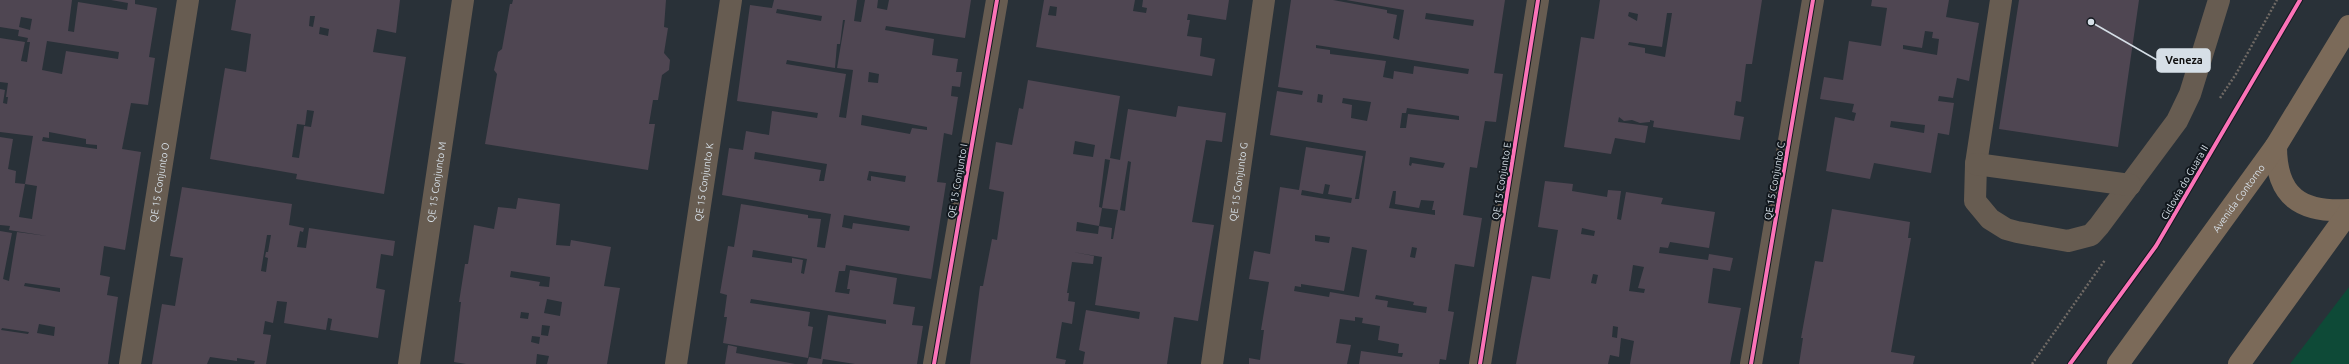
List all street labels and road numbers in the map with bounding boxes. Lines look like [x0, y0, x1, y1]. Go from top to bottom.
street label: QE 15 Conjunto O [148, 141, 171, 223]
street label: QE 15 Conjunto M [425, 141, 448, 223]
street label: QE 15 Conjunto E [1490, 141, 1513, 221]
street label: QE 15 Conjunto C [1762, 141, 1787, 221]
street label: QE 15 Conjunto K [693, 142, 715, 222]
street label: QE 15 Conjunto G [1227, 142, 1250, 222]
street label: QE 15 Conjunto I [946, 143, 969, 219]
street label: Ciclovia do Guara II [2159, 143, 2210, 221]
street label: Avenida Contorno [2210, 162, 2267, 234]

